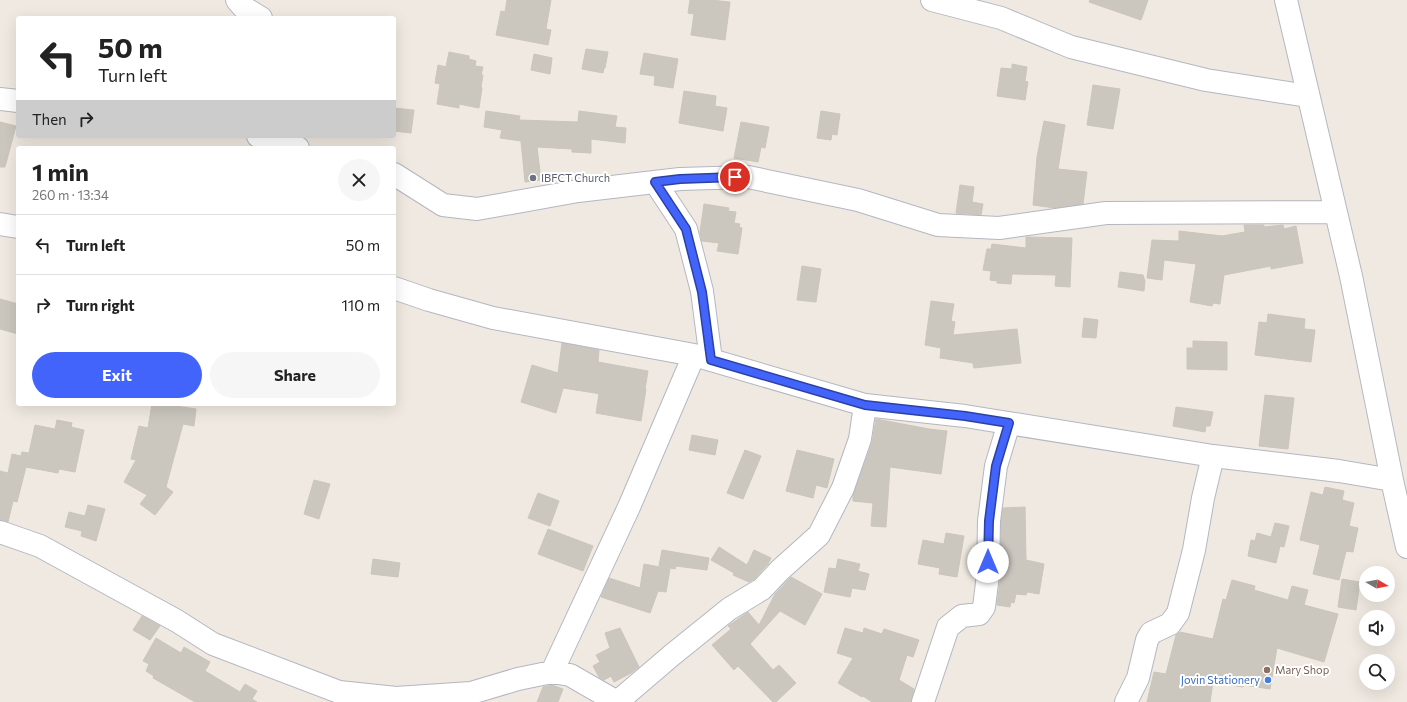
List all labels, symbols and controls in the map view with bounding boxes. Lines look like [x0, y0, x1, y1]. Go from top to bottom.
text: 50 m [98, 30, 163, 64]
icon: left [32, 32, 84, 84]
text: Turn left [98, 64, 167, 86]
icon: right [75, 108, 97, 130]
text: Then [32, 110, 67, 128]
text: 1 min [32, 157, 89, 186]
button: close [338, 159, 380, 201]
pin [718, 160, 752, 194]
icon: arrive [724, 166, 746, 188]
place label: IBFCT Church [541, 171, 610, 184]
marker: IBFCT Church [528, 173, 538, 183]
text: 260 m · 13:34 [32, 187, 109, 203]
icon: left [32, 234, 54, 256]
text: Turn left [66, 236, 125, 254]
text: 50 m [346, 236, 380, 254]
icon: right [32, 294, 54, 316]
text: Turn right [66, 296, 135, 314]
text: 110 m [341, 296, 380, 314]
button: Exit [32, 352, 202, 398]
button: Share [210, 352, 380, 398]
position arrow [967, 541, 1009, 583]
north arrow [1359, 566, 1395, 602]
map controls [1359, 566, 1395, 690]
button: sound [1359, 610, 1395, 646]
button: search [1359, 654, 1395, 690]
place label: Mary Shop [1275, 663, 1329, 676]
marker: Mary Shop [1262, 665, 1272, 675]
place label: Jovin Stationery [1181, 673, 1260, 687]
marker: Jovin Stationery [1263, 675, 1273, 685]

